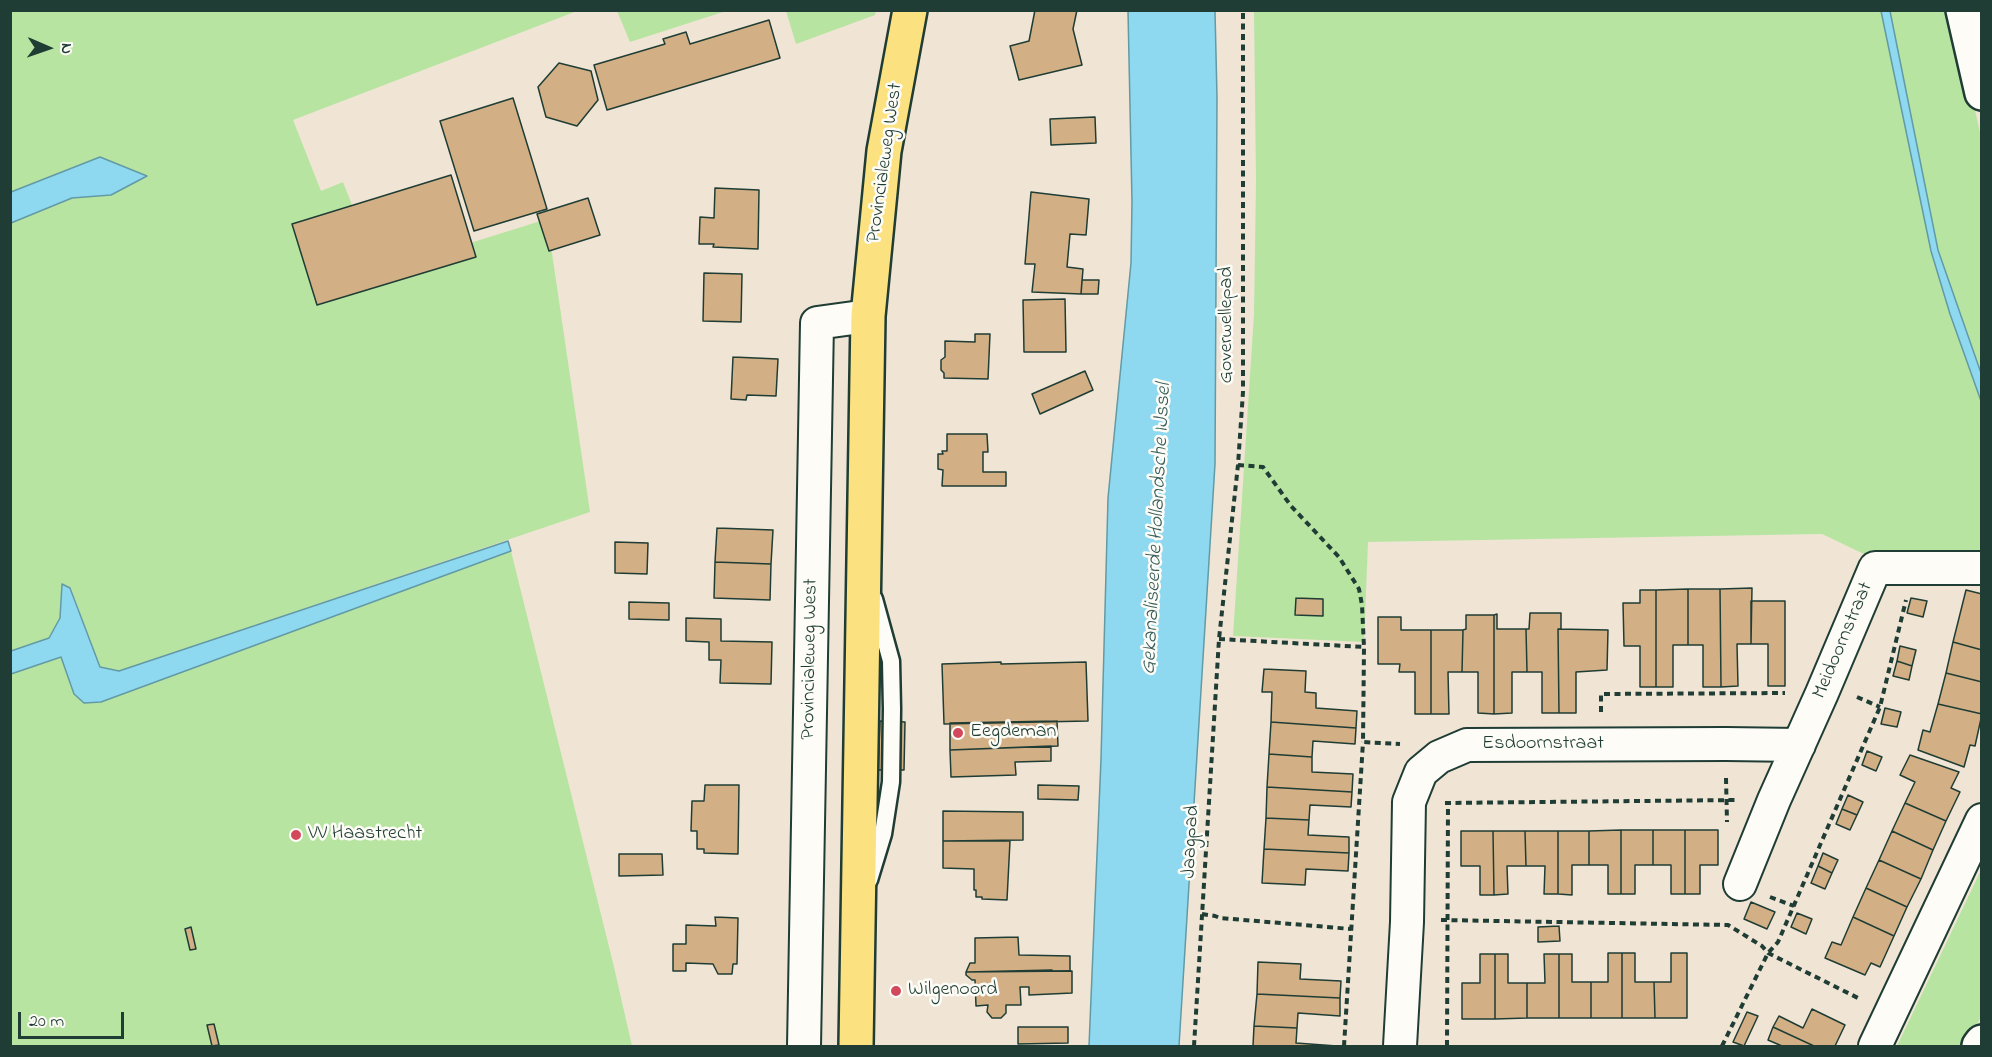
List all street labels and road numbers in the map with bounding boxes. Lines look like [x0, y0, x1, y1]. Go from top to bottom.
street label: Provincialeweg West [863, 82, 909, 244]
street label: Goverwellepad [1216, 266, 1240, 384]
street label: Provincialeweg West [798, 578, 824, 740]
street label: Meidoornstraat [1809, 579, 1879, 703]
street label: Esdoornstraat [1482, 733, 1604, 757]
street label: Jaagpad [1178, 805, 1206, 879]

